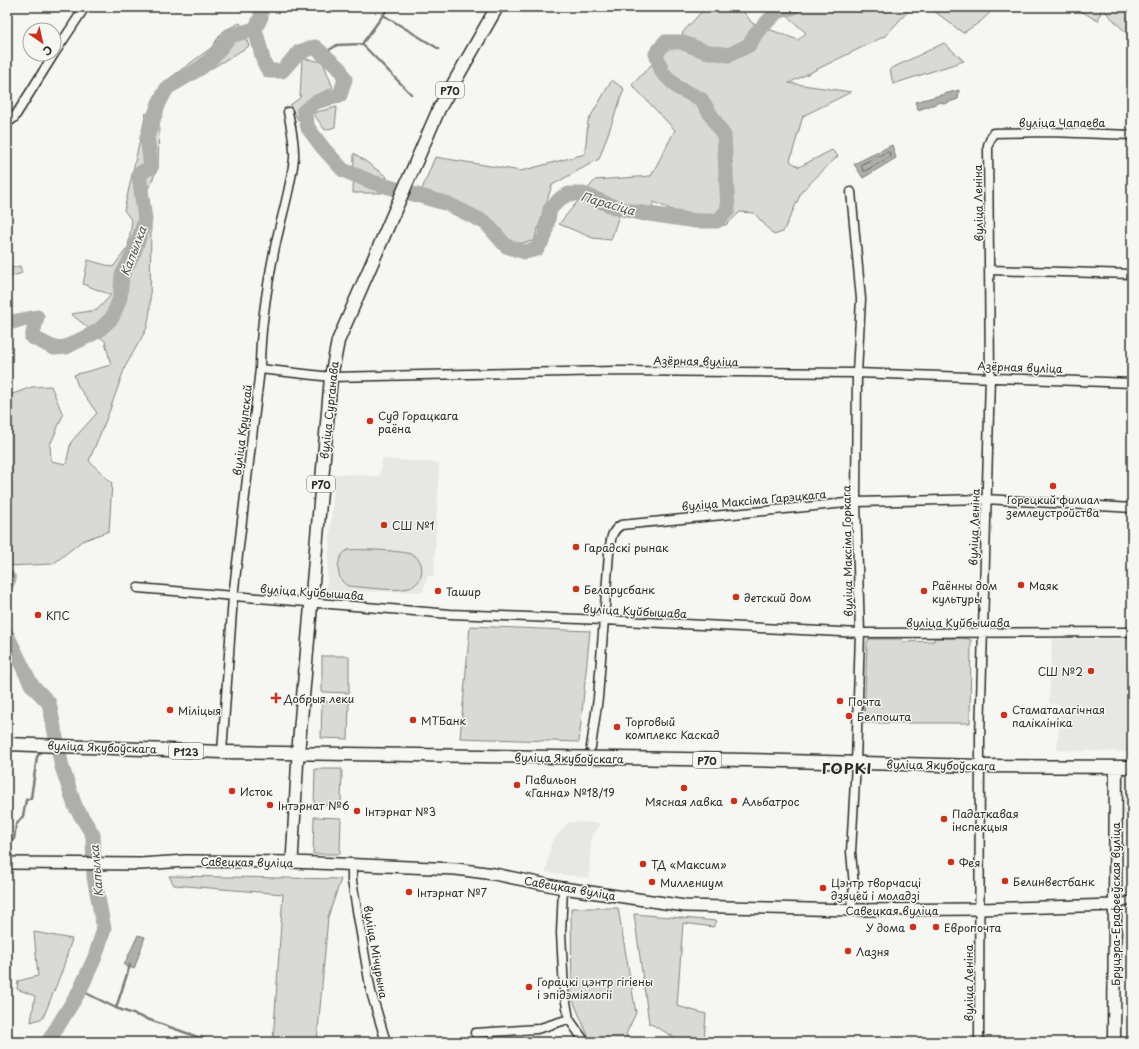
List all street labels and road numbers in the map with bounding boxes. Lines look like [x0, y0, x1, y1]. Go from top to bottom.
road number: Р70 [436, 82, 464, 98]
street label: вуліца Чапаева [1019, 114, 1105, 131]
street label: вуліца Леніна [969, 164, 987, 242]
street label: Азёрная вуліца [653, 352, 739, 370]
street label: Азёрная вуліца [977, 357, 1063, 377]
street label: вуліца Сурганава [315, 360, 343, 460]
street label: вуліца Крупскай [228, 384, 256, 476]
road number: Р70 [307, 476, 335, 492]
street label: вуліца Максіма Гарэцкага [681, 485, 827, 515]
street label: вуліца Максіма Горкага [837, 485, 857, 617]
street label: вуліца Леніна [964, 488, 984, 566]
street label: вуліца Куйбышава [259, 580, 365, 604]
street label: вуліца Куйбышава [583, 600, 688, 622]
street label: вуліца Куйбышава [906, 614, 1010, 631]
street label: вуліца Якубоўскага [47, 737, 157, 757]
road number: Р123 [169, 743, 203, 759]
street label: вуліца Якубоўскага [514, 749, 624, 767]
road number: Р70 [693, 752, 721, 768]
street label: вуліца Якубоўскага [886, 756, 996, 774]
street label: Бруцэра-Ерафееўская вуліца [1107, 822, 1124, 986]
street label: Савецкая вуліца [200, 853, 294, 871]
street label: Савецкая вуліца [523, 872, 617, 904]
street label: Савецкая вуліца [846, 902, 939, 919]
street label: вуліца Мічурына [359, 904, 393, 1000]
street label: вуліца Леніна [960, 944, 977, 1022]

